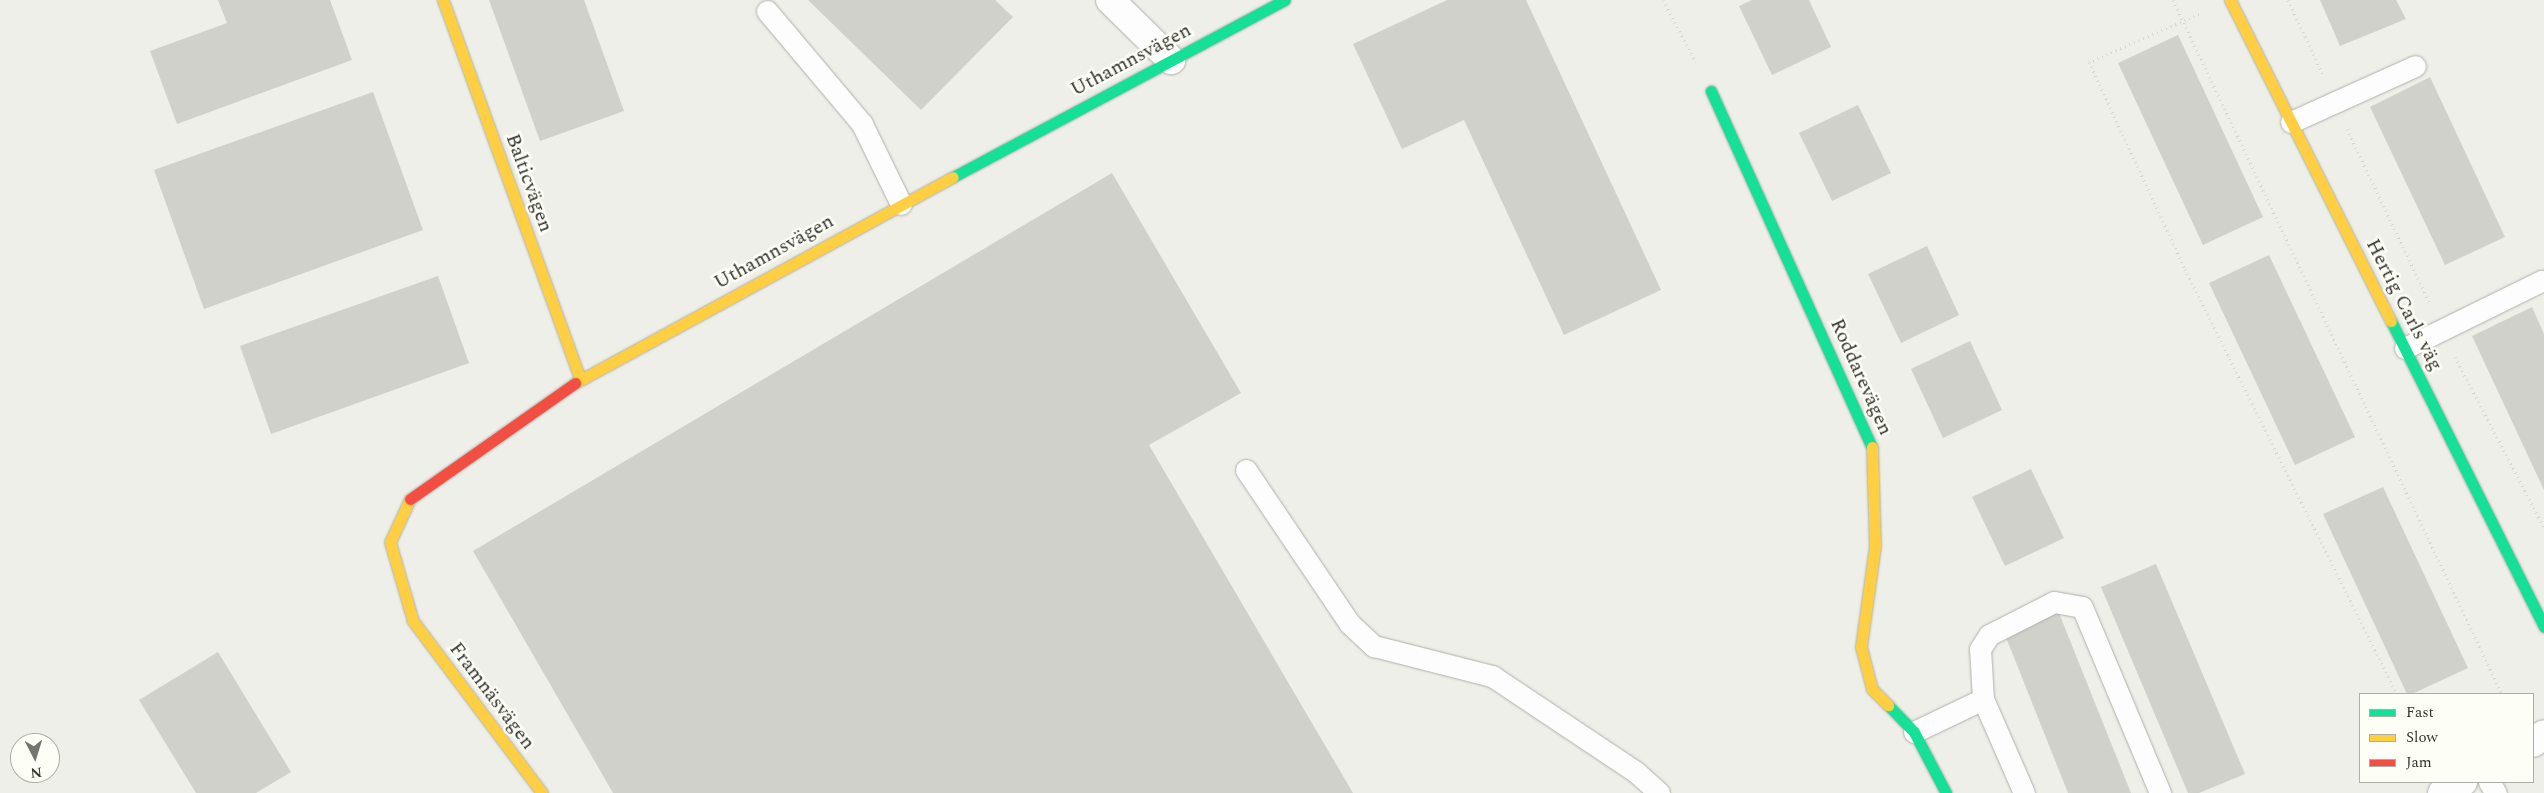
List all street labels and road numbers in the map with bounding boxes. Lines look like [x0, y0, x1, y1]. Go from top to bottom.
street label: Uthamnsvägen [1067, 18, 1195, 102]
street label: Balticvägen [500, 131, 558, 235]
street label: Uthamnsvägen [710, 209, 838, 295]
street label: Hertig Carls väg [2360, 235, 2448, 375]
street label: Roddarevägen [1825, 315, 1897, 439]
street label: Framnäsvägen [444, 638, 540, 754]

